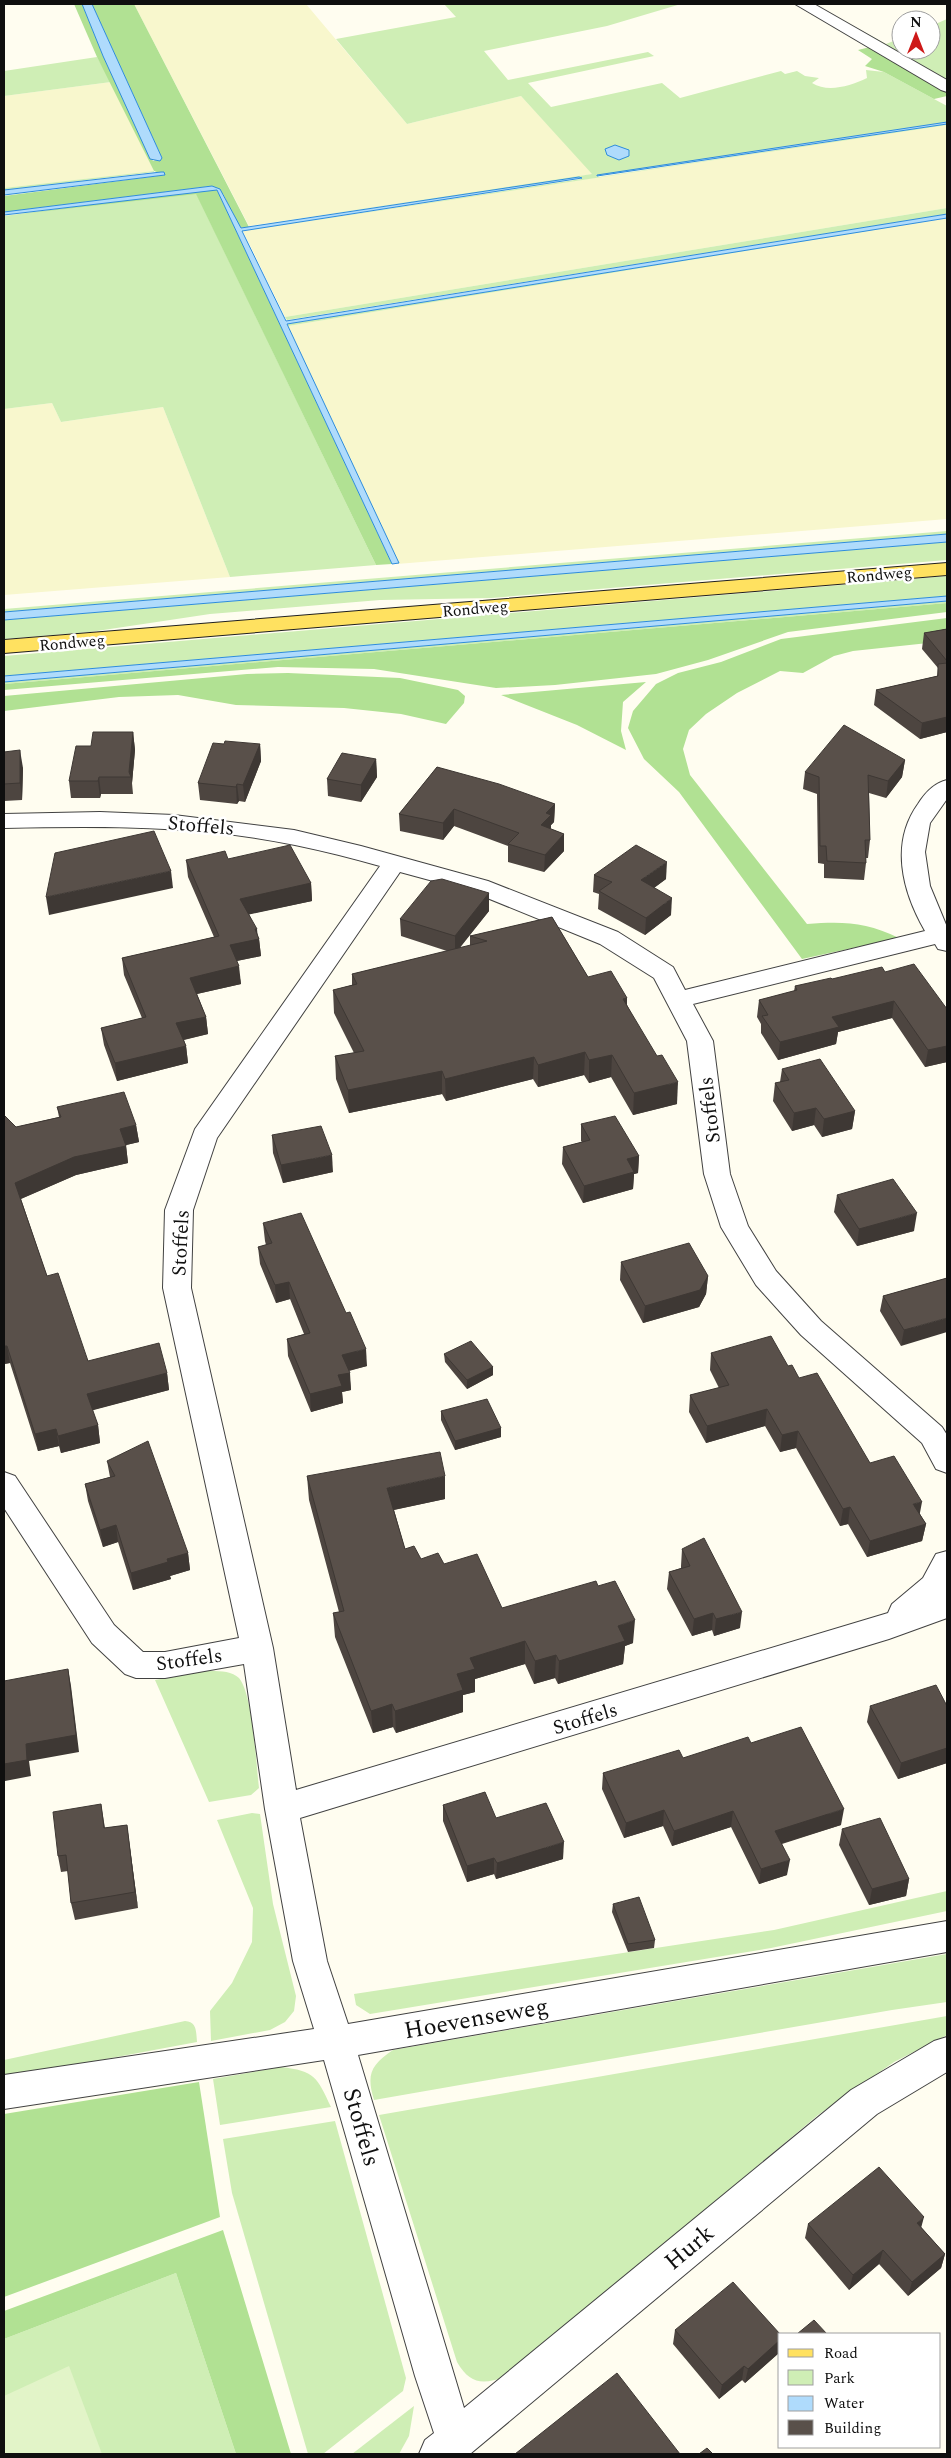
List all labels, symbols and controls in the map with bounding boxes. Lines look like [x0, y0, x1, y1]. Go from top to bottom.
north arrow [891, 10, 941, 60]
text: N [910, 12, 922, 33]
street label: Rondweg [845, 560, 913, 590]
street label: Rondweg [441, 594, 509, 624]
street label: Rondweg [38, 628, 106, 658]
street label: Stoffels [166, 808, 235, 844]
street label: Stoffels [691, 1075, 729, 1145]
street label: Stoffels [164, 1209, 198, 1277]
street label: Stoffels [154, 1641, 224, 1679]
street label: Stoffels [549, 1695, 622, 1743]
street label: Hoevenseweg [401, 1989, 551, 2049]
street label: Stoffels [333, 2084, 389, 2171]
street label: Hurk [657, 2216, 723, 2279]
legend [778, 2333, 941, 2448]
text: Road [824, 2342, 858, 2365]
text: Park [824, 2367, 855, 2390]
text: Water [824, 2392, 864, 2415]
text: Building [824, 2417, 881, 2440]

